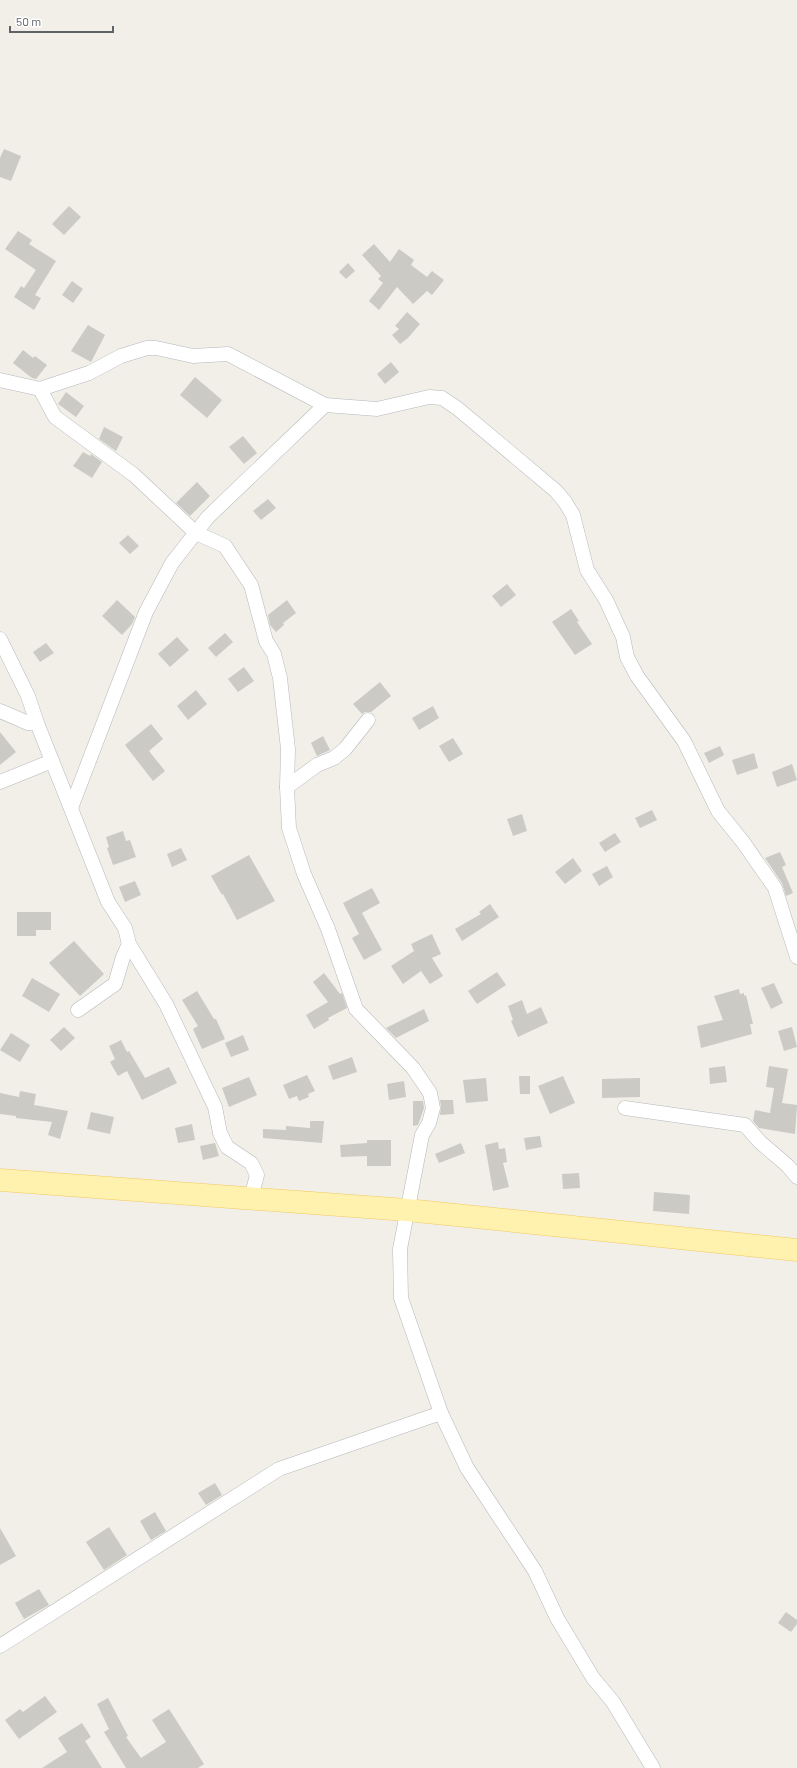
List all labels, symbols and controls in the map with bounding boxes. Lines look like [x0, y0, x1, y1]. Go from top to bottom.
scale bar [10, 8, 113, 34]
text: 50 m [16, 14, 41, 28]

